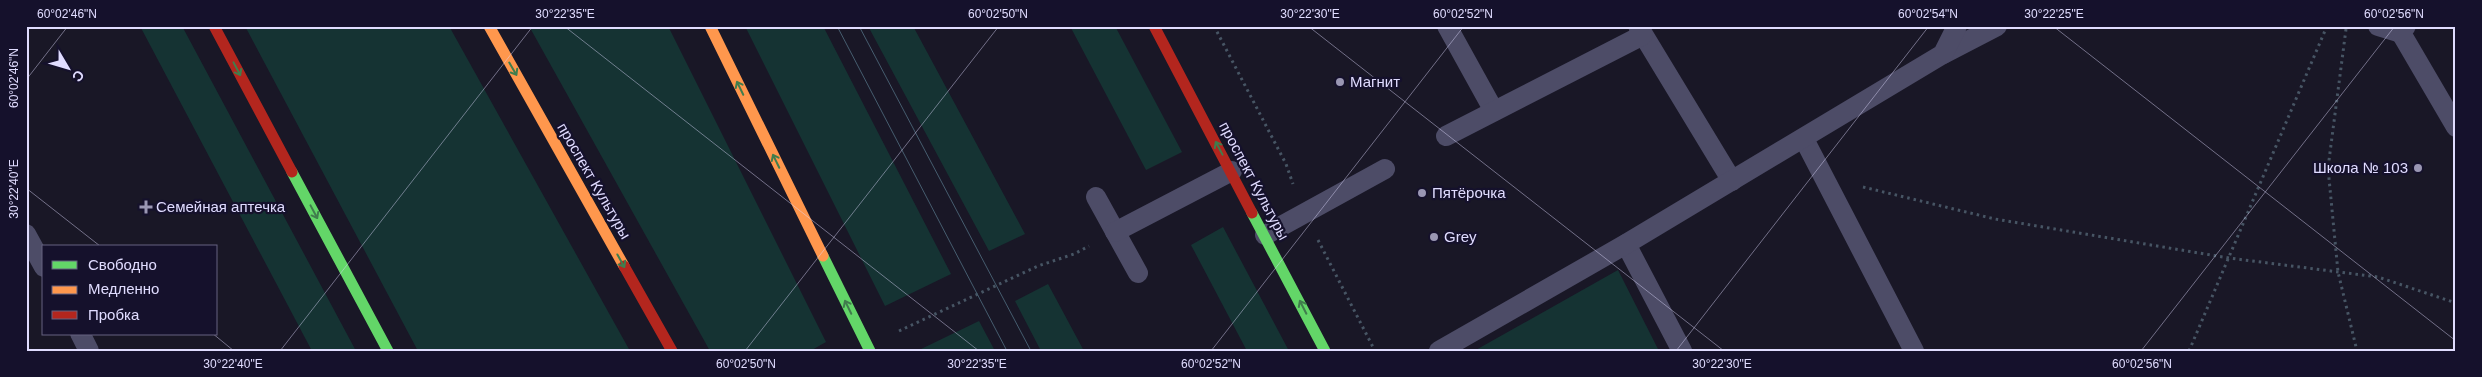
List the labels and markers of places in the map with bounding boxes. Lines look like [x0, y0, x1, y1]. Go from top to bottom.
place label: Магнит [1350, 73, 1400, 90]
marker: Магнит [1334, 76, 1346, 88]
place label: Школа № 103 [2313, 159, 2408, 176]
marker: Школа № 103 [2412, 162, 2424, 174]
place label: Пятёрочка [1432, 184, 1506, 201]
marker: Пятёрочка [1416, 187, 1428, 199]
place label: Семейная аптечка [156, 198, 286, 215]
marker: Семейная аптечка [140, 201, 152, 213]
place label: Grey [1444, 228, 1477, 245]
marker: Grey [1428, 231, 1440, 243]

